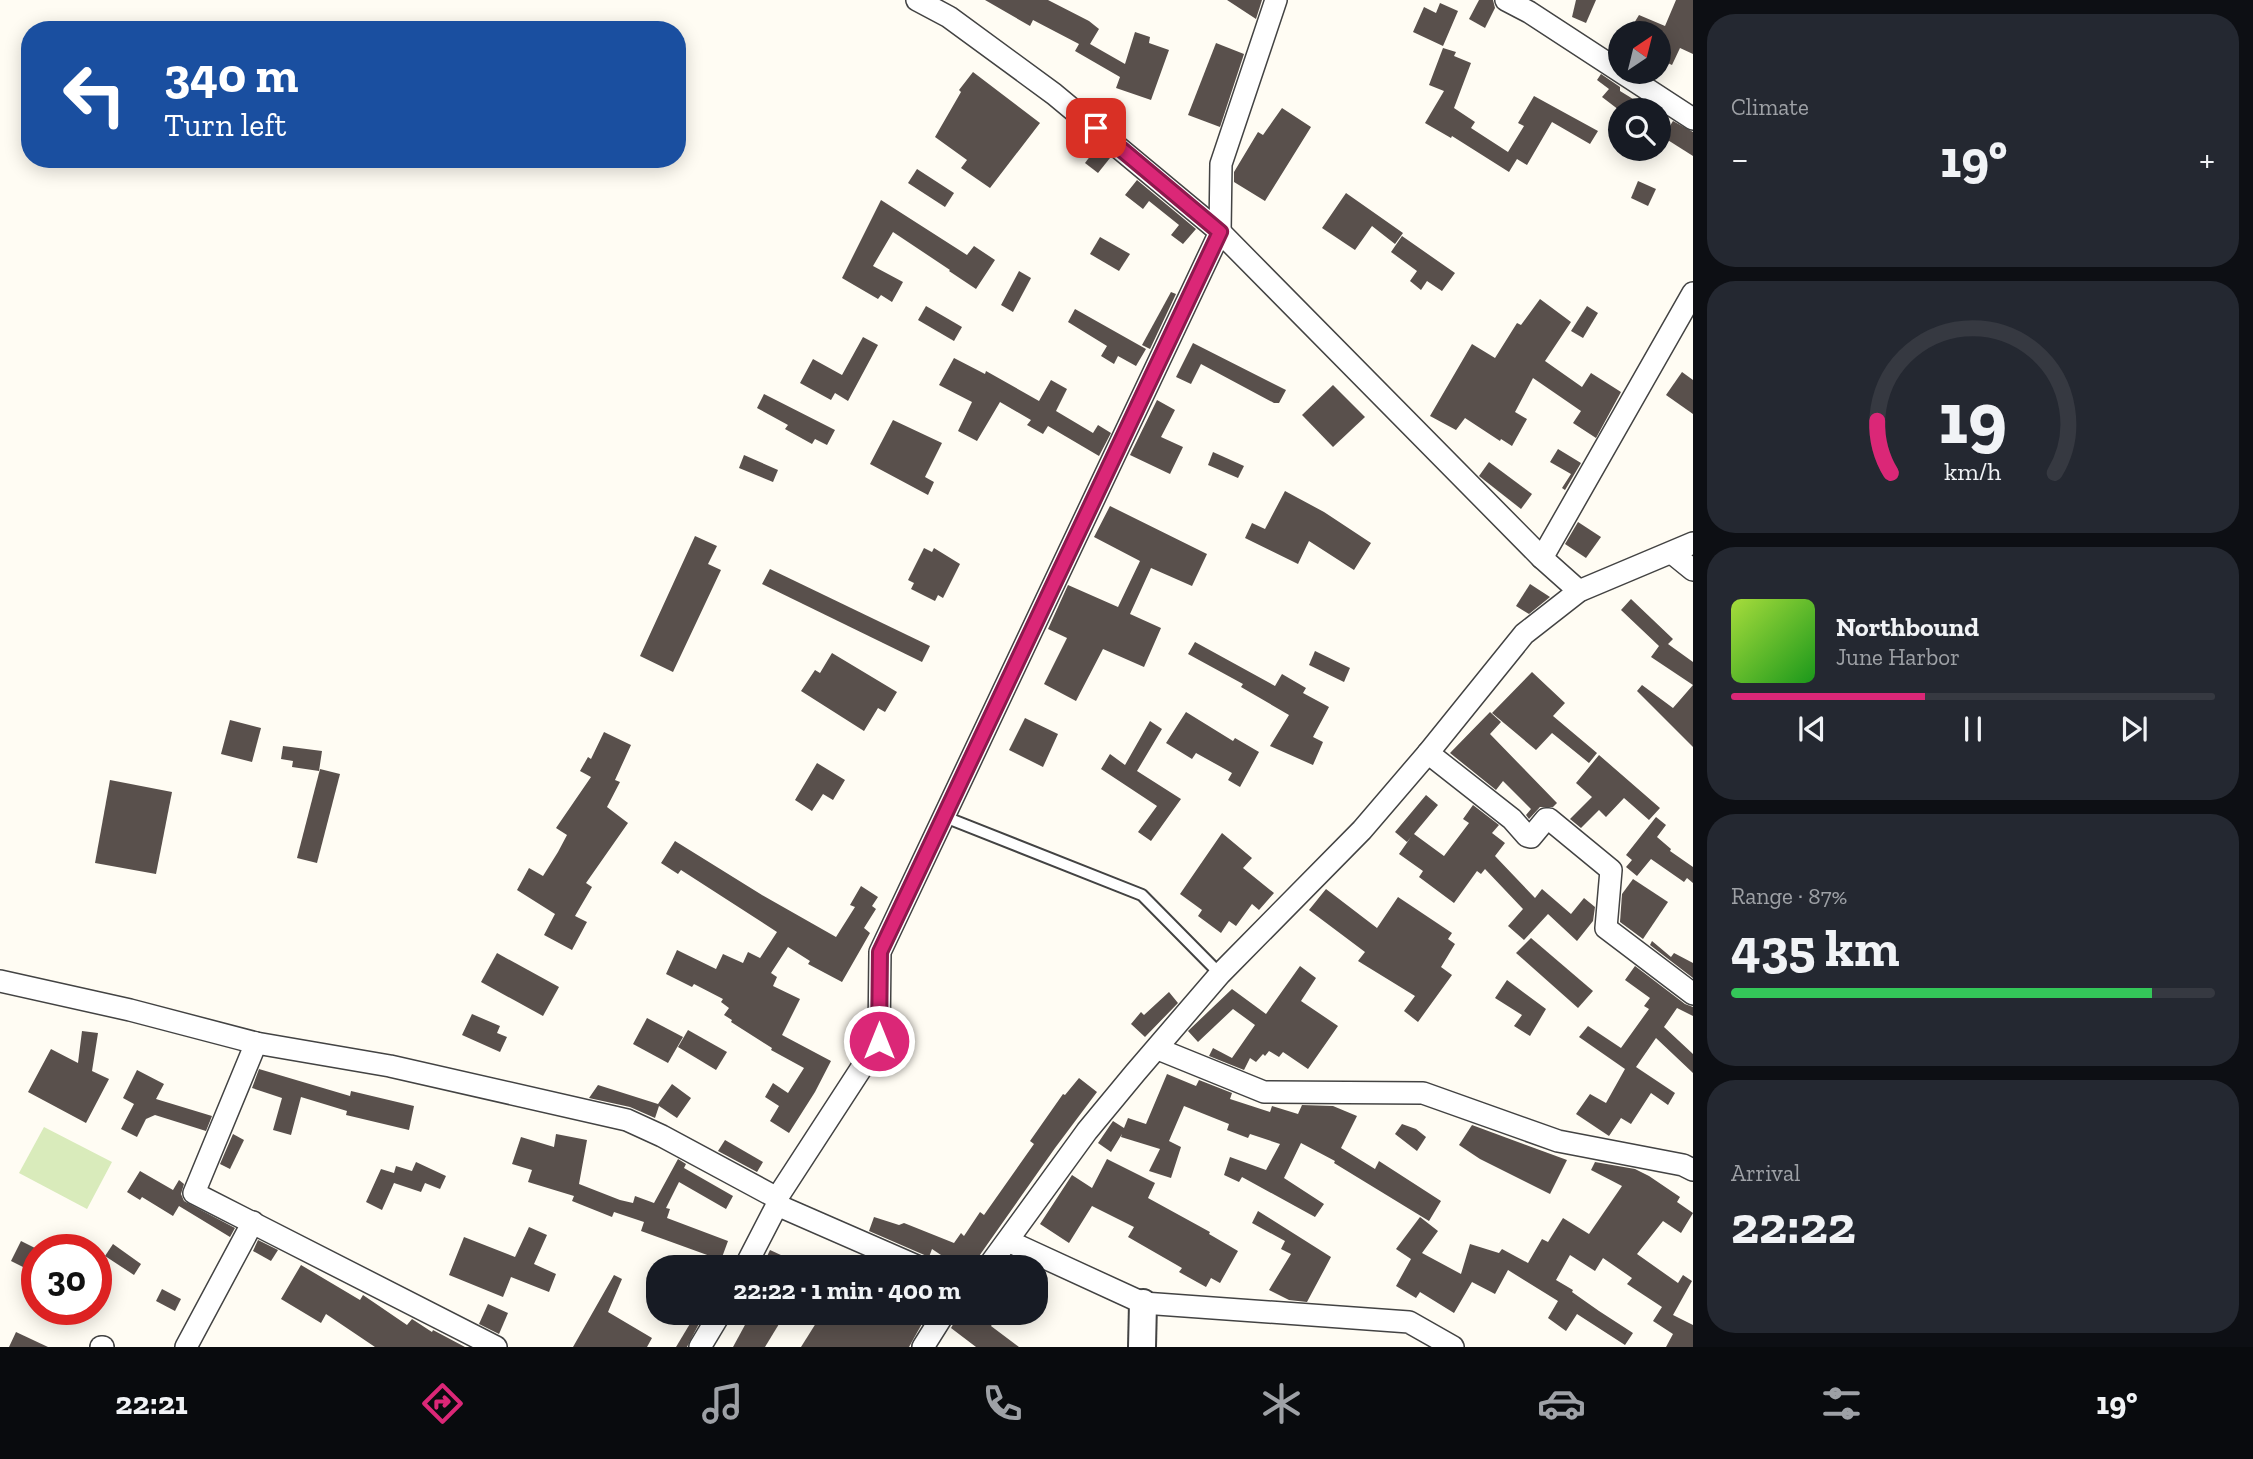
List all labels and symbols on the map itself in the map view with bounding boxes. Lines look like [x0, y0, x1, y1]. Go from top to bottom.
north arrow [1608, 21, 1671, 84]
pin [1066, 98, 1126, 158]
position arrow [842, 1004, 916, 1078]
speed limit sign: 30 [21, 1234, 112, 1325]

